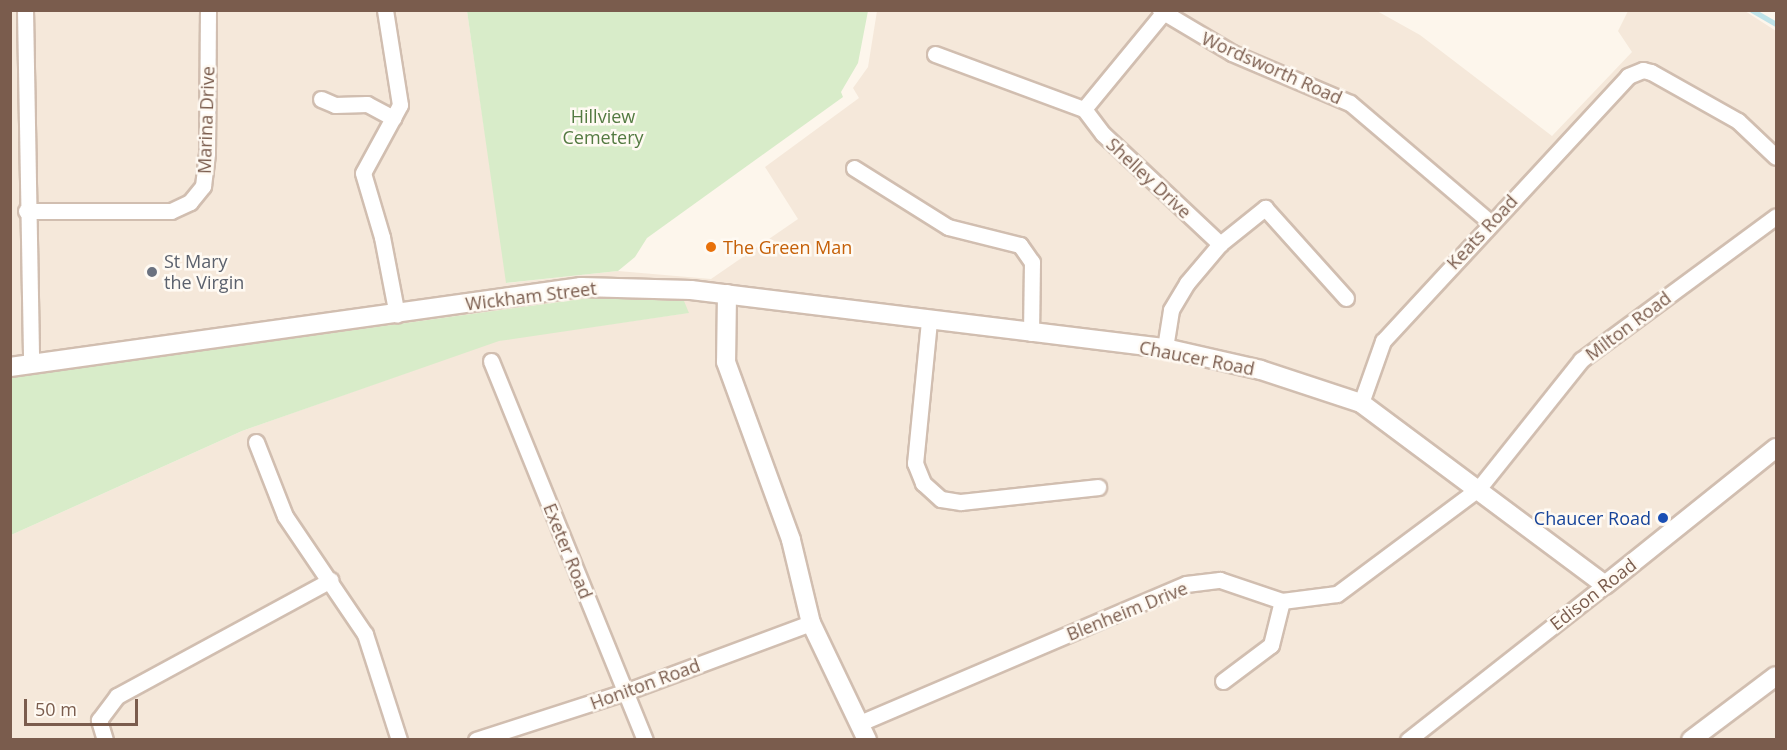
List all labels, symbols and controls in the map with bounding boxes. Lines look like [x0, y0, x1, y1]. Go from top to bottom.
street label: Wordsworth Road [1198, 27, 1346, 109]
street label: Marina Drive [193, 66, 219, 174]
park label: Hillview Cemetery [562, 106, 644, 148]
street label: Shelley Drive [1102, 133, 1196, 223]
street label: Keats Road [1442, 190, 1522, 274]
place label: The Green Man [723, 236, 852, 258]
marker: The Green Man [704, 240, 718, 254]
place label: St Mary the Virgin [164, 251, 244, 294]
marker: St Mary the Virgin [145, 265, 159, 279]
street label: Wickham Street [464, 277, 598, 315]
street label: Milton Road [1581, 287, 1675, 365]
street label: Chaucer Road [1137, 336, 1257, 380]
street label: Exeter Road [539, 500, 597, 602]
place label: Chaucer Road [1534, 507, 1651, 529]
marker: Chaucer Road [1656, 511, 1670, 525]
street label: Edison Road [1546, 554, 1640, 634]
street label: Blenheim Drive [1063, 577, 1191, 645]
street label: Honiton Road [587, 654, 703, 714]
scale bar [27, 687, 141, 725]
text: 50 m [35, 697, 77, 721]

